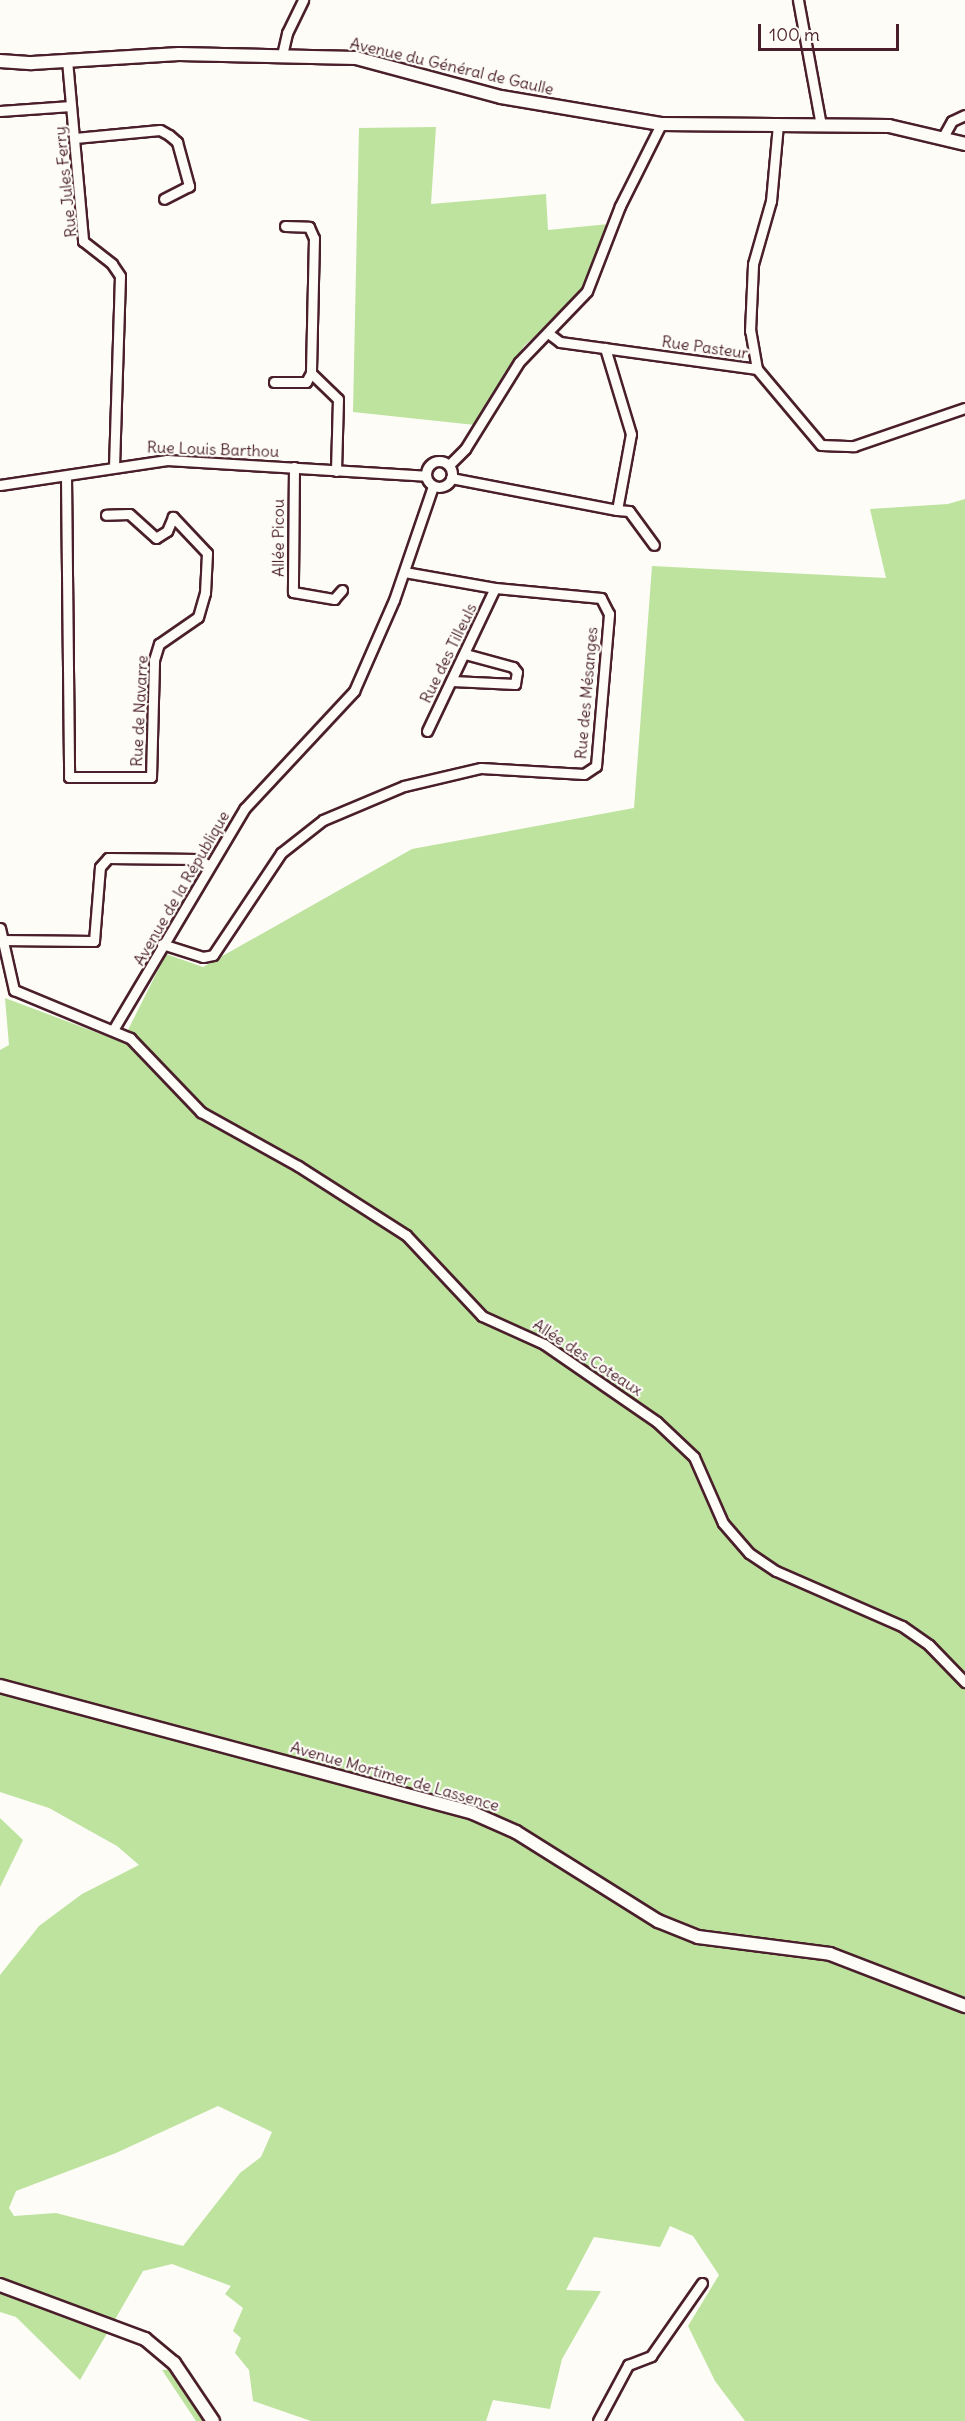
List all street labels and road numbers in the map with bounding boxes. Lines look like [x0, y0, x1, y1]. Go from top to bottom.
street label: Avenue du Général de Gaulle [348, 33, 556, 99]
street label: Rue Jules Ferry [50, 126, 80, 238]
street label: Rue Pasteur [661, 331, 749, 363]
street label: Rue Louis Barthou [147, 437, 279, 461]
street label: Allée Picou [268, 499, 288, 577]
street label: Rue des Tilleuls [416, 600, 480, 706]
street label: Rue des Mésanges [571, 626, 601, 760]
street label: Rue de Navarre [126, 655, 152, 767]
street label: Avenue de la République [129, 807, 233, 969]
street label: Allée des Coteaux [530, 1314, 646, 1400]
street label: Avenue Mortimer de Lassence [288, 1737, 502, 1815]

